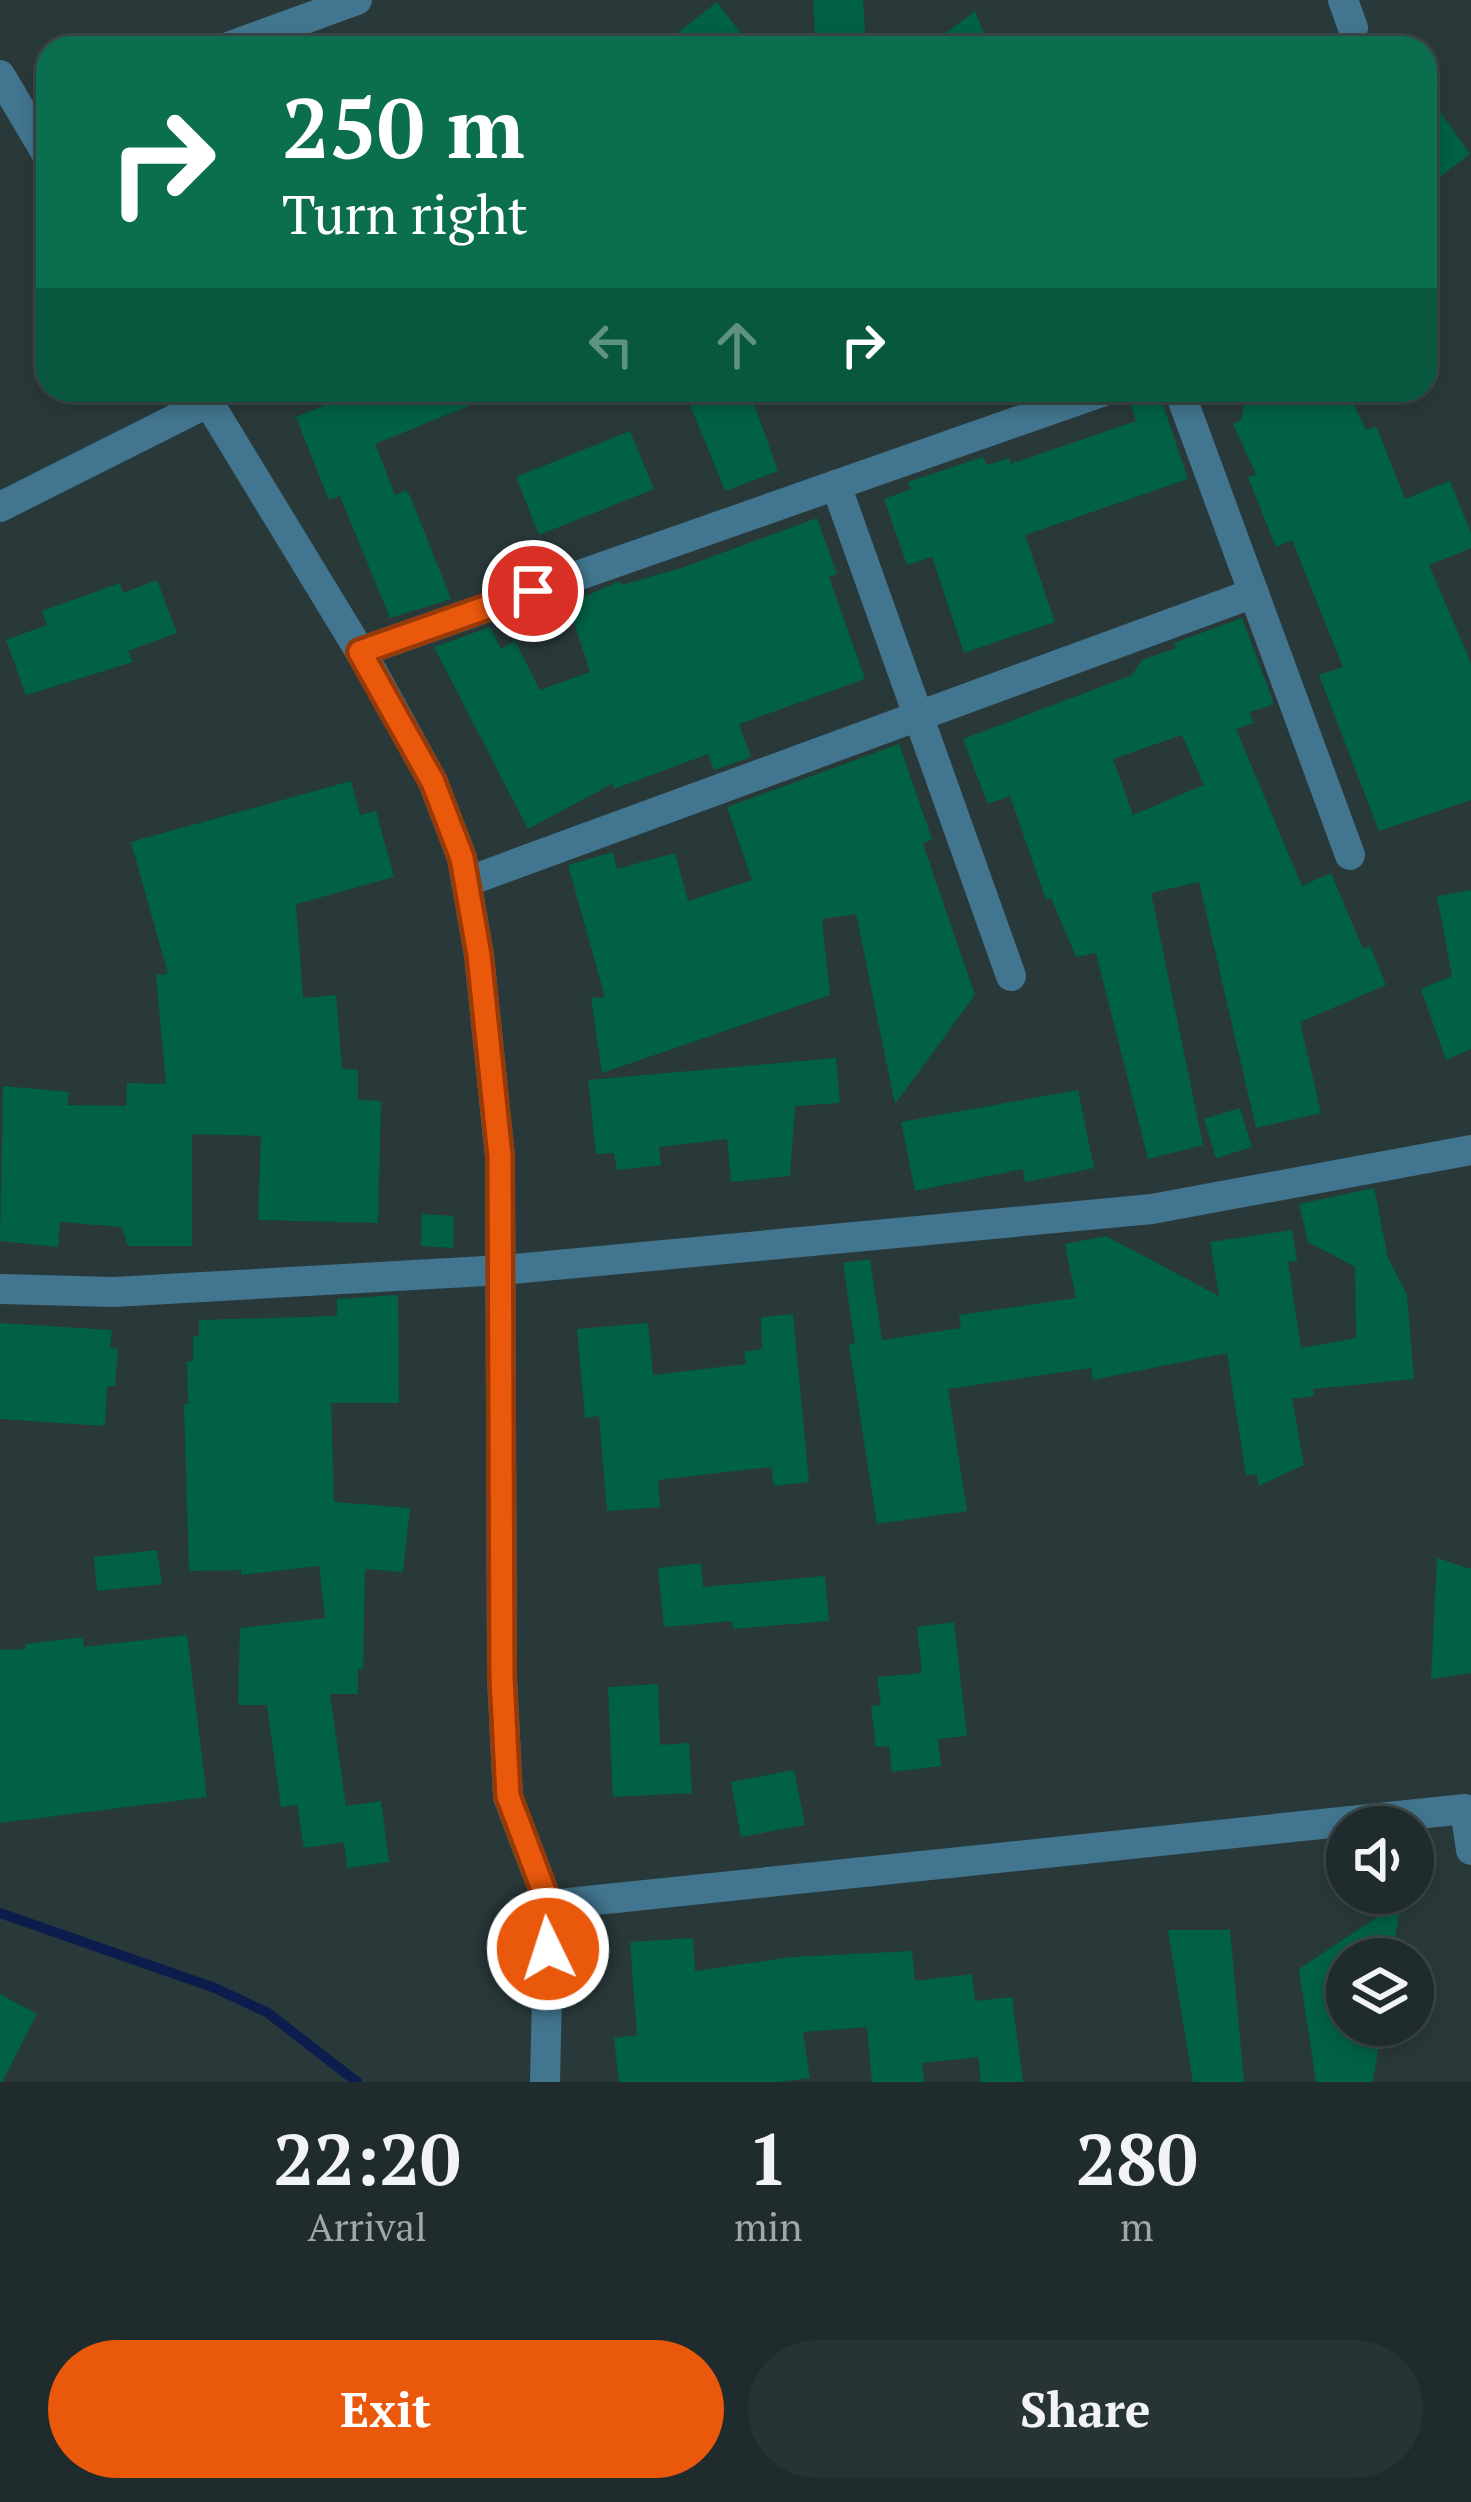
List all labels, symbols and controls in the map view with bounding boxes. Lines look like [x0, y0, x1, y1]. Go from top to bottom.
text: 250 m [282, 71, 525, 182]
icon: right [84, 84, 240, 240]
text: Turn right [282, 178, 528, 249]
icon: left [578, 312, 644, 378]
icon: ahead [704, 312, 770, 378]
icon: right [830, 312, 896, 378]
pin [482, 540, 584, 642]
icon: arrive [500, 558, 566, 624]
map controls [1326, 1806, 1434, 2046]
button: sound [1326, 1806, 1434, 1914]
position arrow [485, 1886, 611, 2012]
button: layers [1326, 1938, 1434, 2046]
text: 22:20 [273, 2110, 461, 2206]
text: 1 [748, 2110, 789, 2206]
text: 280 [1076, 2110, 1198, 2206]
text: Arrival [307, 2200, 427, 2252]
text: min [734, 2200, 802, 2252]
text: m [1120, 2200, 1154, 2252]
button: Exit [48, 2340, 724, 2478]
button: Share [748, 2340, 1423, 2478]

